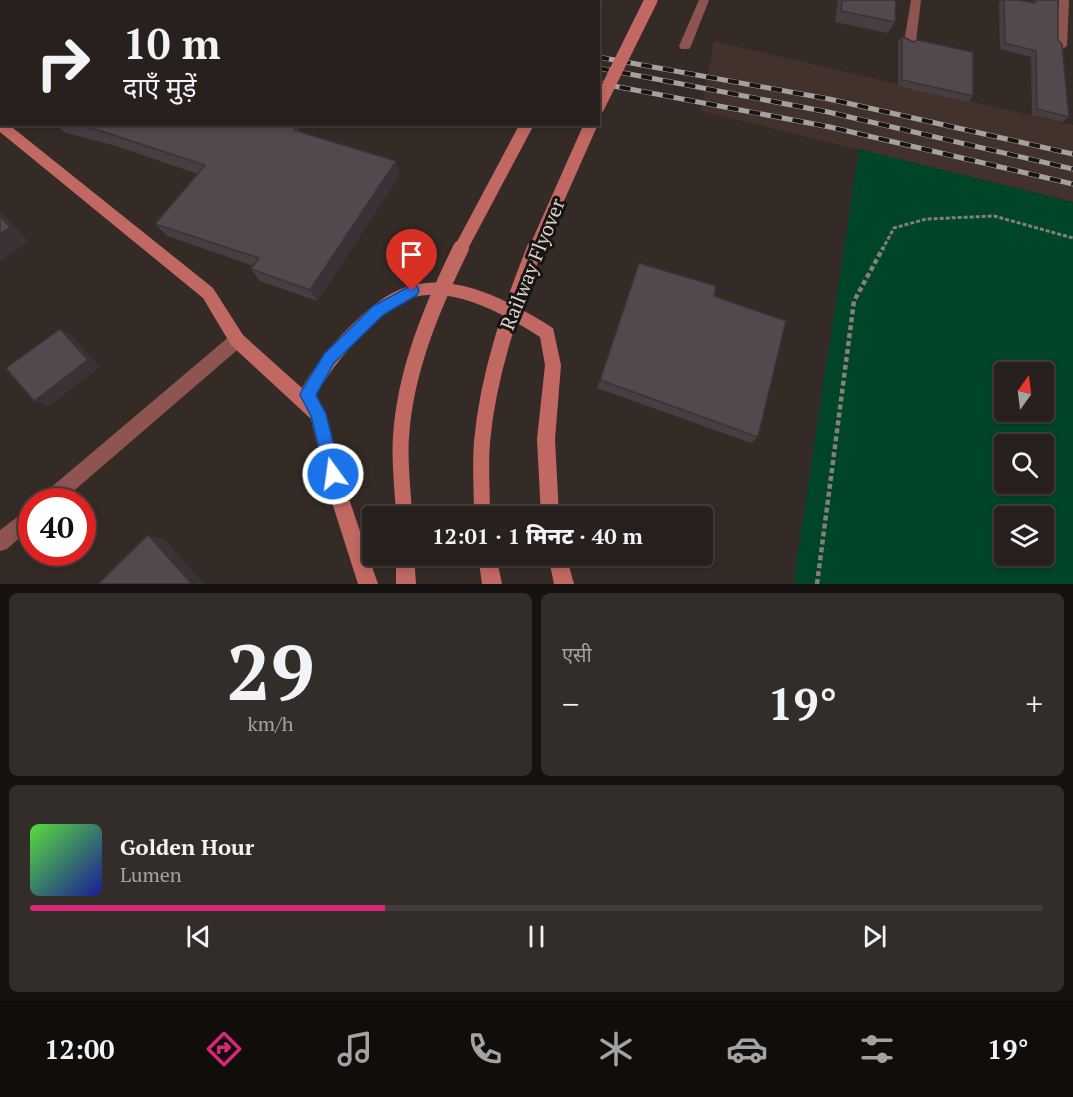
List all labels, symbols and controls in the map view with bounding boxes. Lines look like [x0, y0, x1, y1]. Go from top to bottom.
text: 10 m [123, 15, 221, 71]
icon: right [24, 24, 102, 102]
text: दाएँ मुड़ें [123, 69, 196, 105]
street label: Railway Flyover [493, 194, 571, 334]
pin [386, 229, 437, 291]
icon: arrive [395, 238, 428, 271]
north arrow [994, 362, 1054, 422]
map controls [994, 362, 1054, 566]
button: search [994, 434, 1054, 494]
position arrow [301, 442, 365, 506]
speed limit sign: 40 [18, 488, 96, 566]
button: layers [994, 506, 1054, 566]
text: 12:01 · 1 मिनट · 40 m [432, 521, 643, 550]
text: 29 [226, 619, 315, 722]
text: एसी [562, 641, 592, 668]
text: 19° [768, 673, 837, 733]
text: − [562, 682, 580, 725]
text: + [1025, 682, 1043, 725]
text: km/h [247, 710, 294, 737]
text: Golden Hour [120, 832, 254, 861]
text: Lumen [120, 861, 182, 888]
icon: previous [182, 920, 215, 953]
icon: pause [520, 920, 553, 953]
icon: next [858, 920, 891, 953]
icon: directions [203, 1028, 245, 1070]
icon: music [334, 1028, 376, 1070]
icon: phone [464, 1028, 506, 1070]
icon: climate [595, 1028, 637, 1070]
icon: car [726, 1028, 768, 1070]
icon: filters [856, 1028, 898, 1070]
text: 12:00 [44, 1031, 115, 1067]
text: 19° [987, 1031, 1029, 1067]

